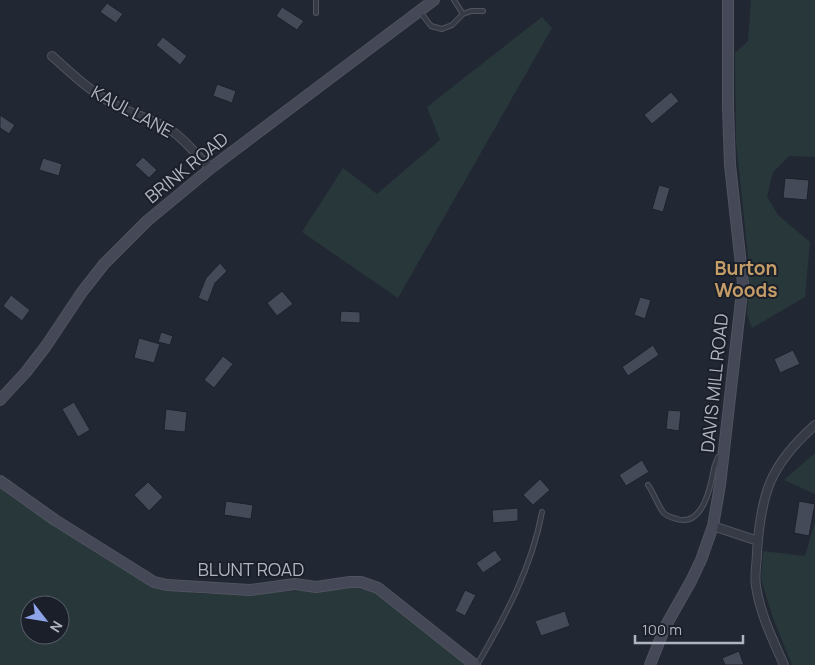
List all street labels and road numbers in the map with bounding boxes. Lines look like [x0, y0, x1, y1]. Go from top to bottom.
street label: KAUL LANE [87, 80, 178, 143]
street label: BRINK ROAD [140, 126, 233, 208]
street label: DAVIS MILL ROAD [695, 312, 733, 454]
street label: BLUNT ROAD [198, 557, 304, 581]

